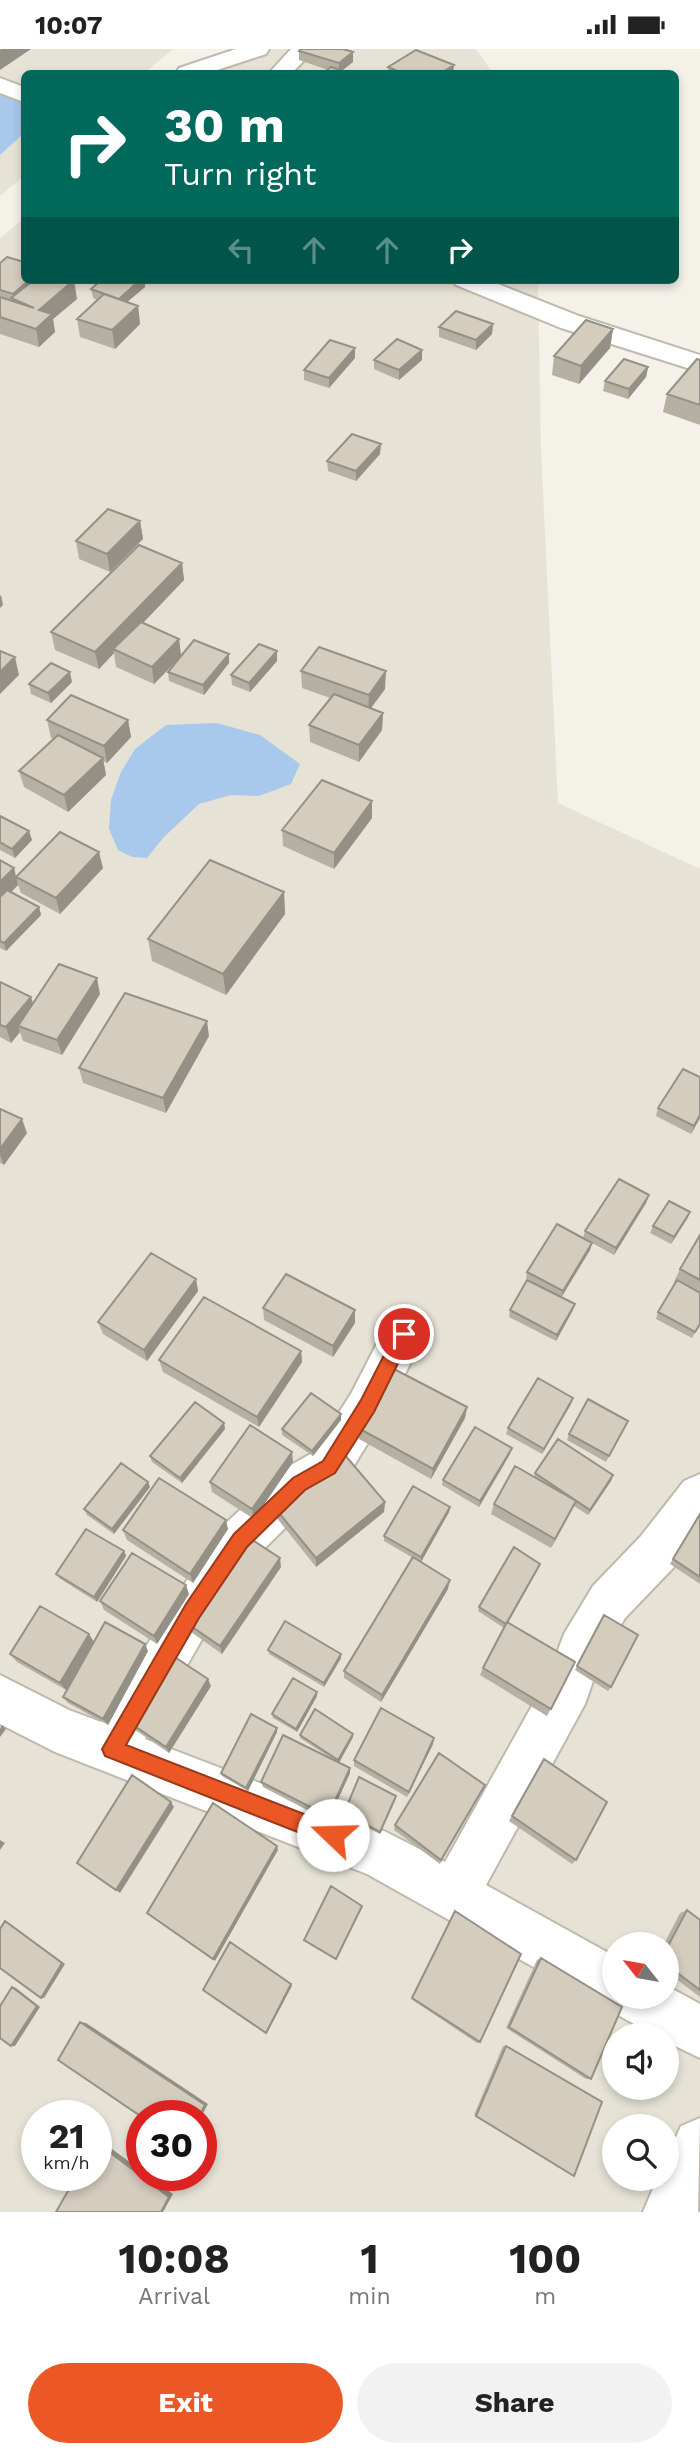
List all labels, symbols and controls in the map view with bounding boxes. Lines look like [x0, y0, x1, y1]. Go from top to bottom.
text: 10:07 [35, 10, 103, 40]
text: 30 m [164, 96, 285, 154]
icon: right [49, 98, 140, 189]
text: Turn right [164, 155, 316, 193]
icon: left [222, 231, 260, 269]
icon: ahead [295, 231, 333, 269]
icon: ahead [368, 231, 406, 269]
icon: right [441, 231, 479, 269]
pin [374, 1304, 434, 1364]
icon: arrive [385, 1315, 423, 1353]
position arrow [296, 1798, 370, 1872]
north arrow [602, 1932, 679, 2009]
map controls [602, 1932, 679, 2191]
button: sound [602, 2023, 679, 2100]
speed limit sign: 30 [126, 2100, 217, 2191]
button: search [602, 2114, 679, 2191]
text: 21 [49, 2115, 84, 2157]
text: km/h [43, 2152, 90, 2173]
text: 10:08 [119, 2234, 230, 2283]
text: 1 [360, 2234, 379, 2283]
text: 100 [509, 2234, 581, 2283]
text: Arrival [138, 2283, 210, 2310]
text: min [348, 2283, 391, 2310]
text: m [534, 2283, 556, 2310]
button: Exit [28, 2363, 343, 2443]
button: Share [357, 2363, 672, 2443]

